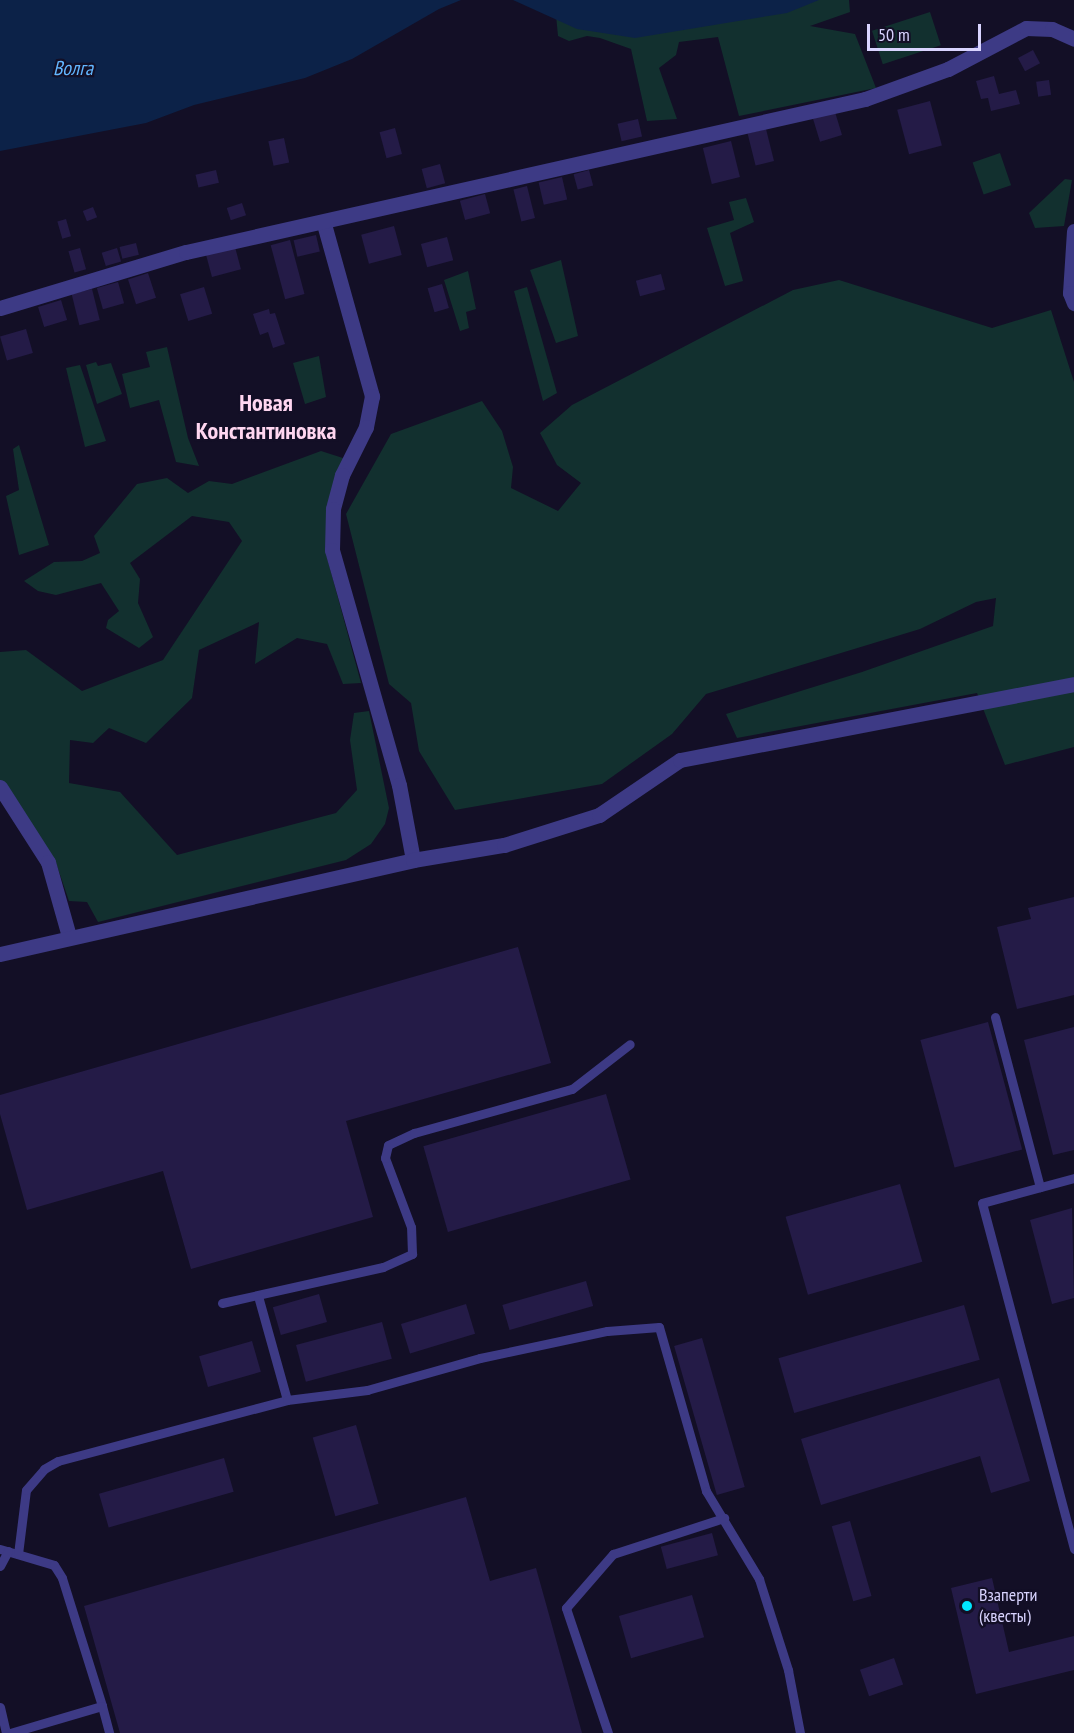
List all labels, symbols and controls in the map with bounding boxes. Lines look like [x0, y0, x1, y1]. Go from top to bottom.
scale bar [870, 12, 984, 50]
text: 50 m [878, 23, 910, 46]
water label: Волга [53, 56, 93, 80]
district label: Новая Константиновка [196, 389, 336, 445]
place label: Взаперти (квесты) [979, 1585, 1037, 1628]
marker: Взаперти (квесты) [960, 1599, 974, 1613]

